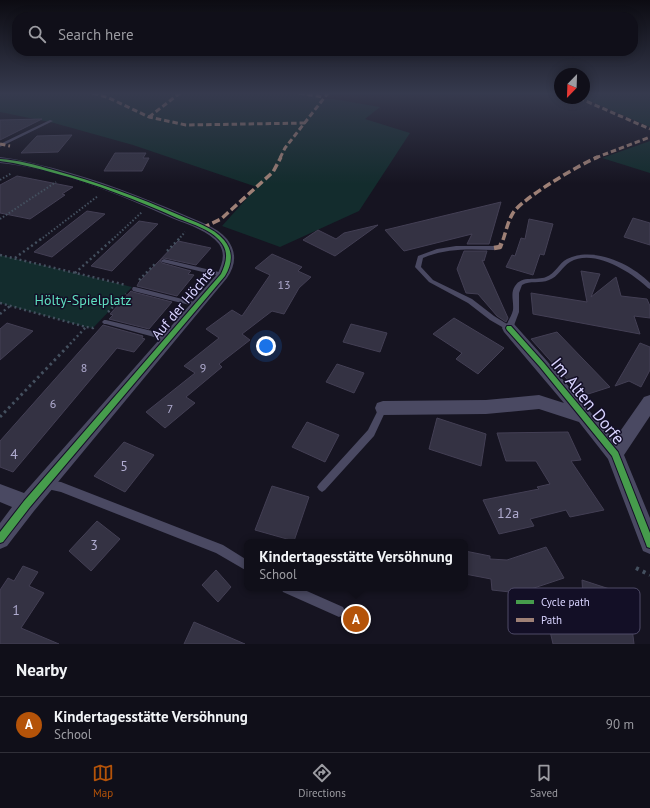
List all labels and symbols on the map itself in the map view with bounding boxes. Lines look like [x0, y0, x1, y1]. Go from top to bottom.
north arrow [554, 68, 590, 104]
street label: Auf der Höchte [147, 263, 219, 343]
house number: 13 [277, 277, 291, 292]
park label: Hölty-Spielplatz [35, 291, 131, 309]
your location [256, 336, 276, 356]
street label: Im Alten Dorfe [546, 353, 630, 449]
house number: 8 [81, 360, 87, 375]
house number: 9 [200, 360, 206, 375]
house number: 6 [50, 396, 56, 411]
house number: 7 [167, 401, 173, 416]
house number: 4 [10, 445, 18, 463]
house number: 5 [120, 457, 128, 475]
house number: 12a [497, 504, 519, 522]
house number: 3 [90, 536, 98, 554]
legend [508, 588, 640, 634]
text: Cycle path [541, 595, 590, 609]
house number: 1 [12, 601, 20, 619]
pin: A [343, 604, 369, 634]
text: Path [541, 613, 562, 627]

